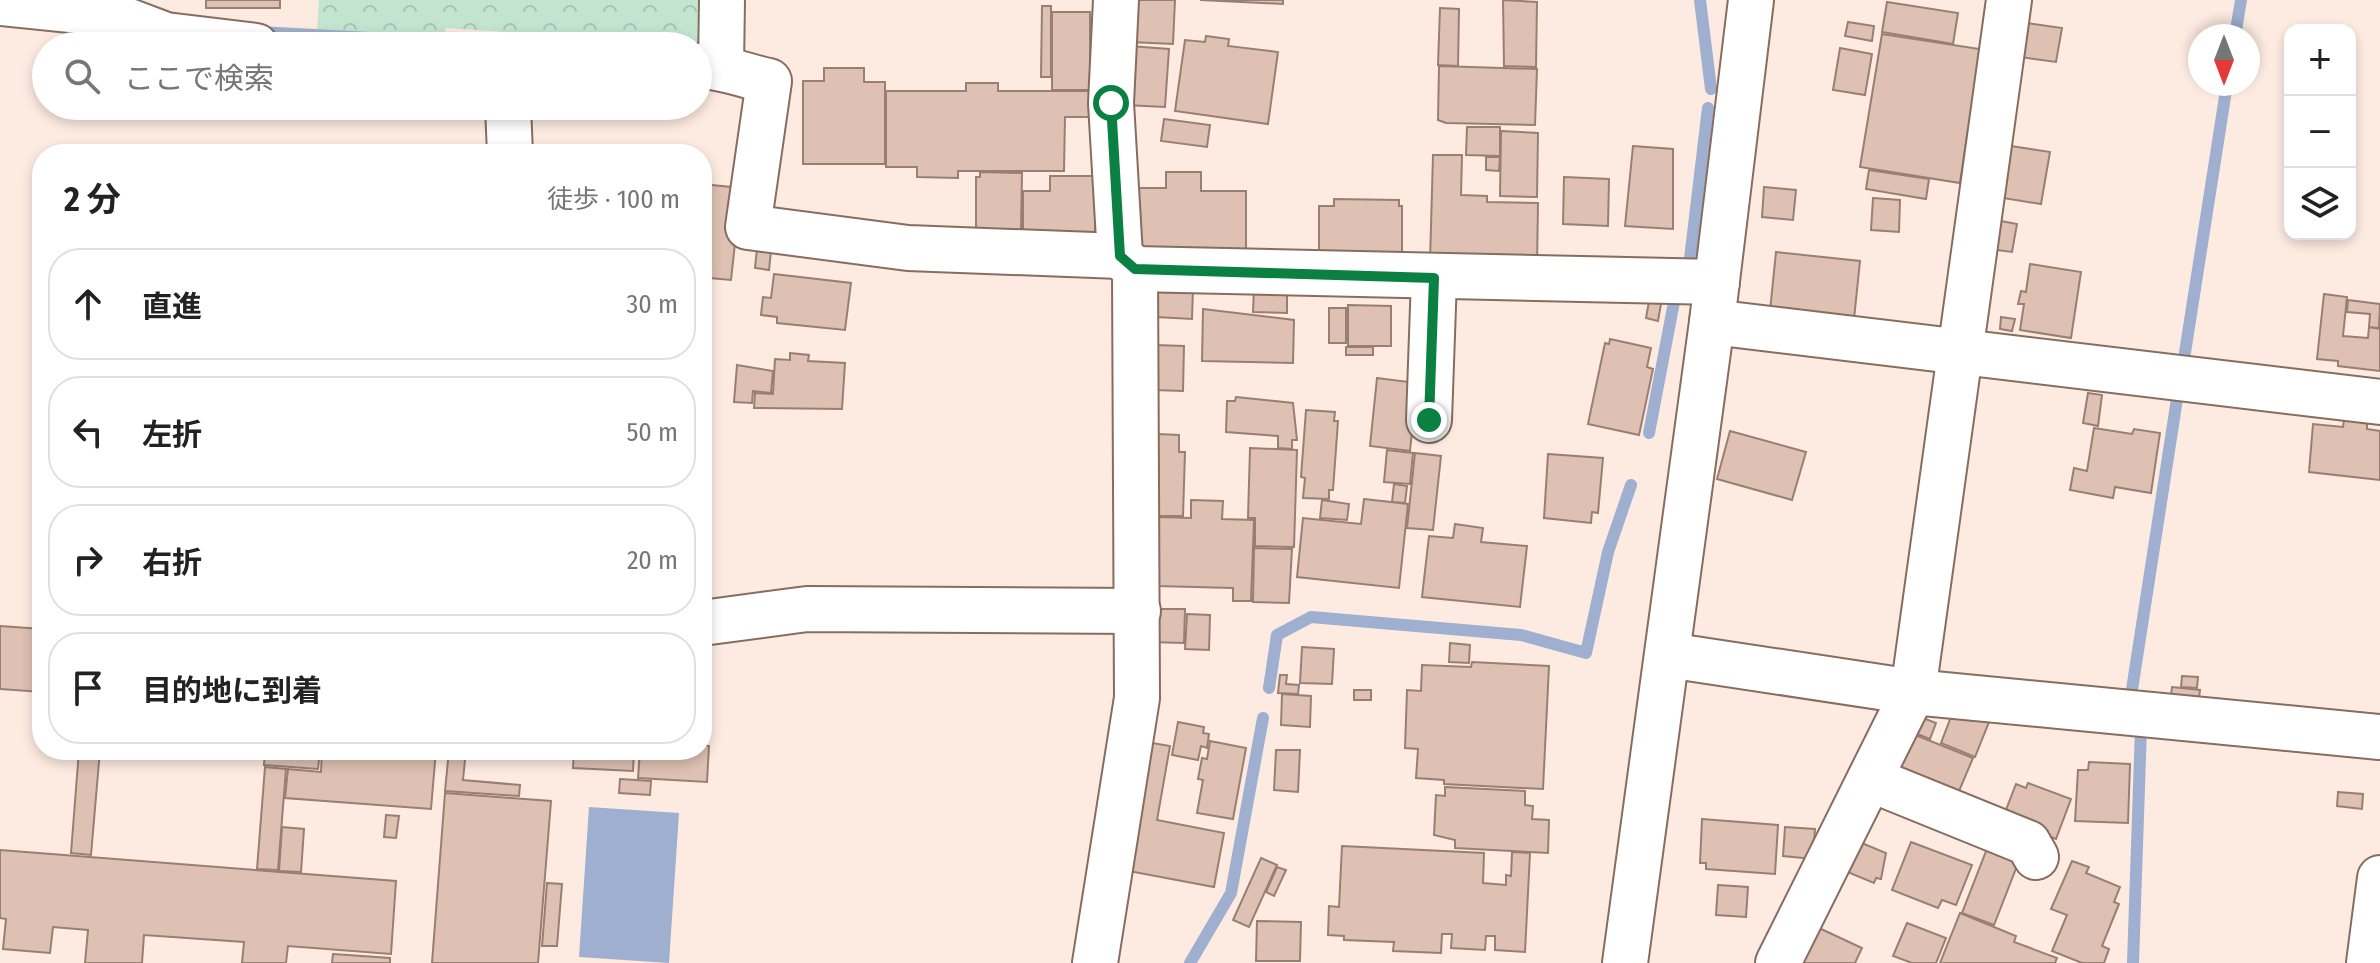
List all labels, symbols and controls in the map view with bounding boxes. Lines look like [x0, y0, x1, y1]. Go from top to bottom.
north arrow [2188, 24, 2260, 96]
map controls [2284, 24, 2356, 240]
button: + [2284, 24, 2356, 96]
search box [32, 32, 712, 120]
icon: search [60, 54, 104, 98]
text: ここで検索 [124, 61, 274, 97]
route start [1093, 85, 1129, 121]
button: − [2284, 96, 2356, 168]
button: layers [2284, 168, 2356, 240]
text: 2 分 [64, 179, 121, 220]
text: 徒歩 · 100 m [547, 184, 680, 215]
icon: ahead [66, 282, 110, 326]
text: 直進 [142, 289, 202, 325]
text: 30 m [627, 289, 678, 320]
route end [1411, 402, 1447, 438]
icon: left [66, 410, 110, 454]
text: 左折 [142, 417, 202, 453]
text: 50 m [626, 417, 678, 448]
icon: right [66, 538, 110, 582]
text: 右折 [142, 545, 202, 581]
text: 20 m [627, 545, 678, 576]
icon: arrive [66, 666, 110, 710]
text: 目的地に到着 [142, 673, 322, 709]

